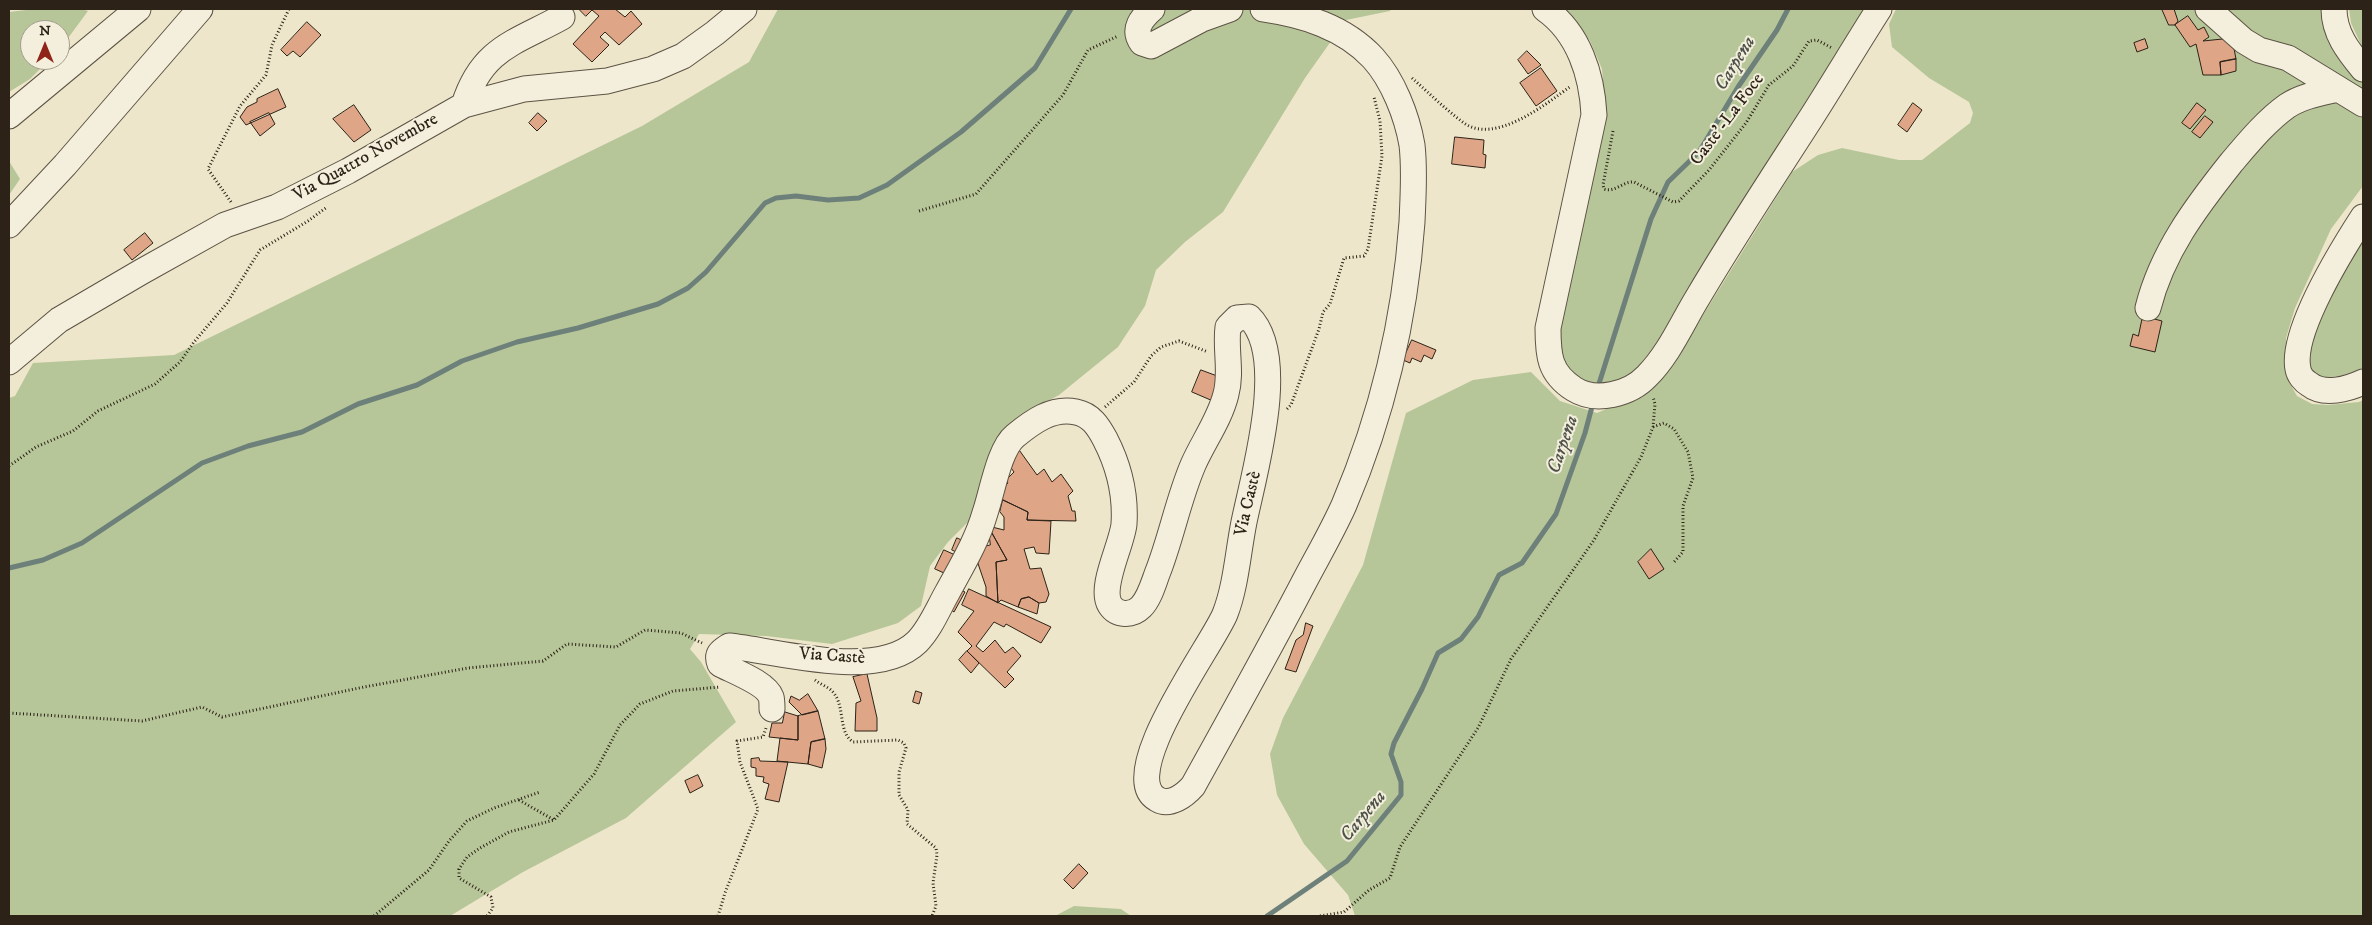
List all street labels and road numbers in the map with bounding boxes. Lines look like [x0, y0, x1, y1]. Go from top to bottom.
street label: Caste'-La Foce [1686, 70, 1770, 170]
street label: Via Quattro Novembre [290, 109, 442, 207]
street label: Via Castè [1231, 469, 1267, 539]
street label: Via Castè [798, 644, 866, 670]

